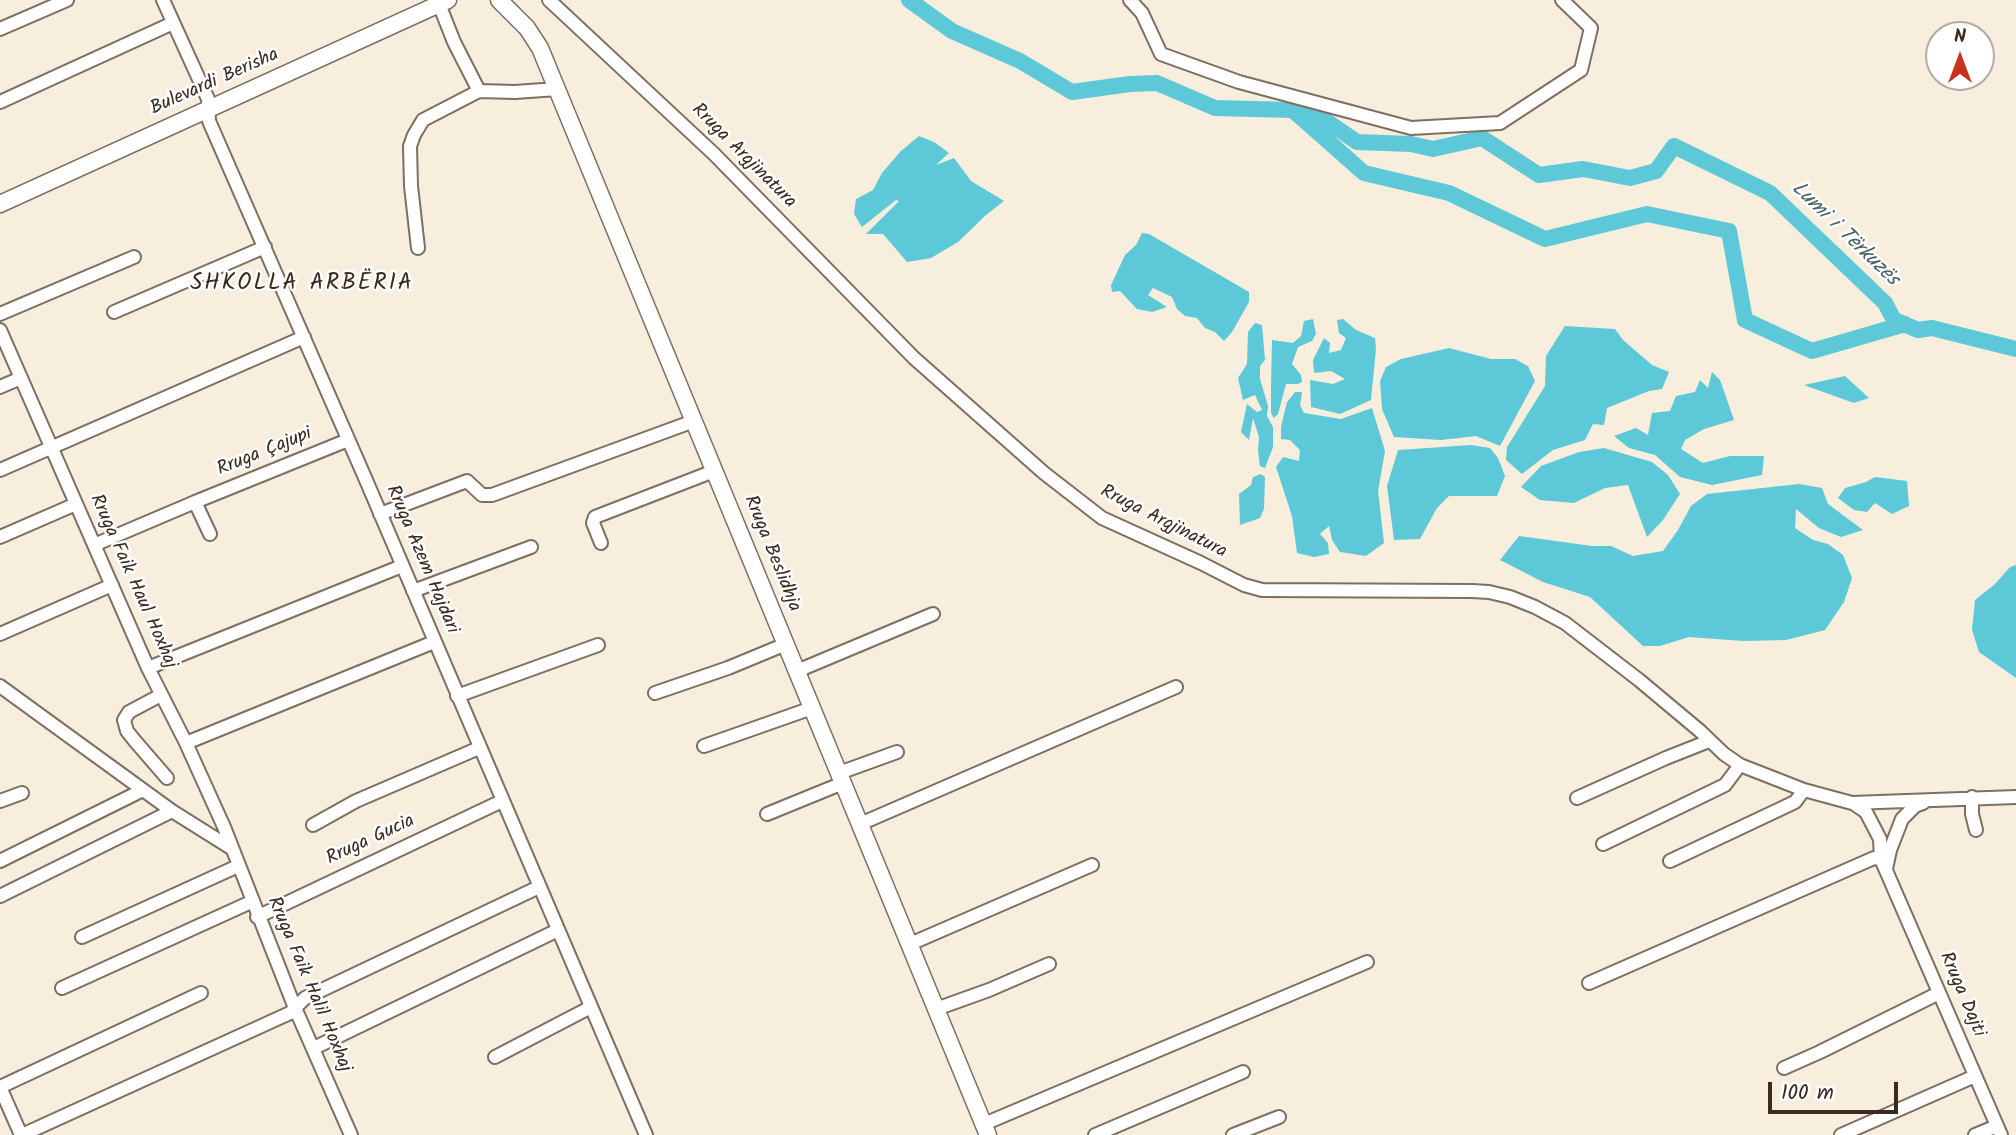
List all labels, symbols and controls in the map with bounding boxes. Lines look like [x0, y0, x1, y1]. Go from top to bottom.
north arrow [1925, 21, 1995, 91]
text: N [1954, 22, 1966, 52]
street label: Bulevardi Berisha [147, 45, 283, 121]
street label: Rruga Argjinatura [686, 100, 800, 214]
water label: Lumi i Tërkuzës [1785, 177, 1903, 293]
district label: SHKOLLA ARBËRIA [192, 271, 412, 299]
street label: Rruga Çajupi [214, 424, 316, 482]
street label: Rruga Argjinatura [1096, 481, 1230, 565]
street label: Rruga Azem Hajdari [379, 482, 463, 638]
street label: Rruga Faik Haul Hoxhaj [83, 491, 181, 673]
street label: Rruga Beslidhja [737, 493, 805, 615]
street label: Rruga Gucia [323, 811, 419, 871]
street label: Rruga Faik Halil Hoxhaj [261, 894, 355, 1076]
street label: Rruga Dajti [1933, 949, 1989, 1041]
scale bar [1771, 1068, 1900, 1112]
text: 100 m [1781, 1077, 1834, 1110]

